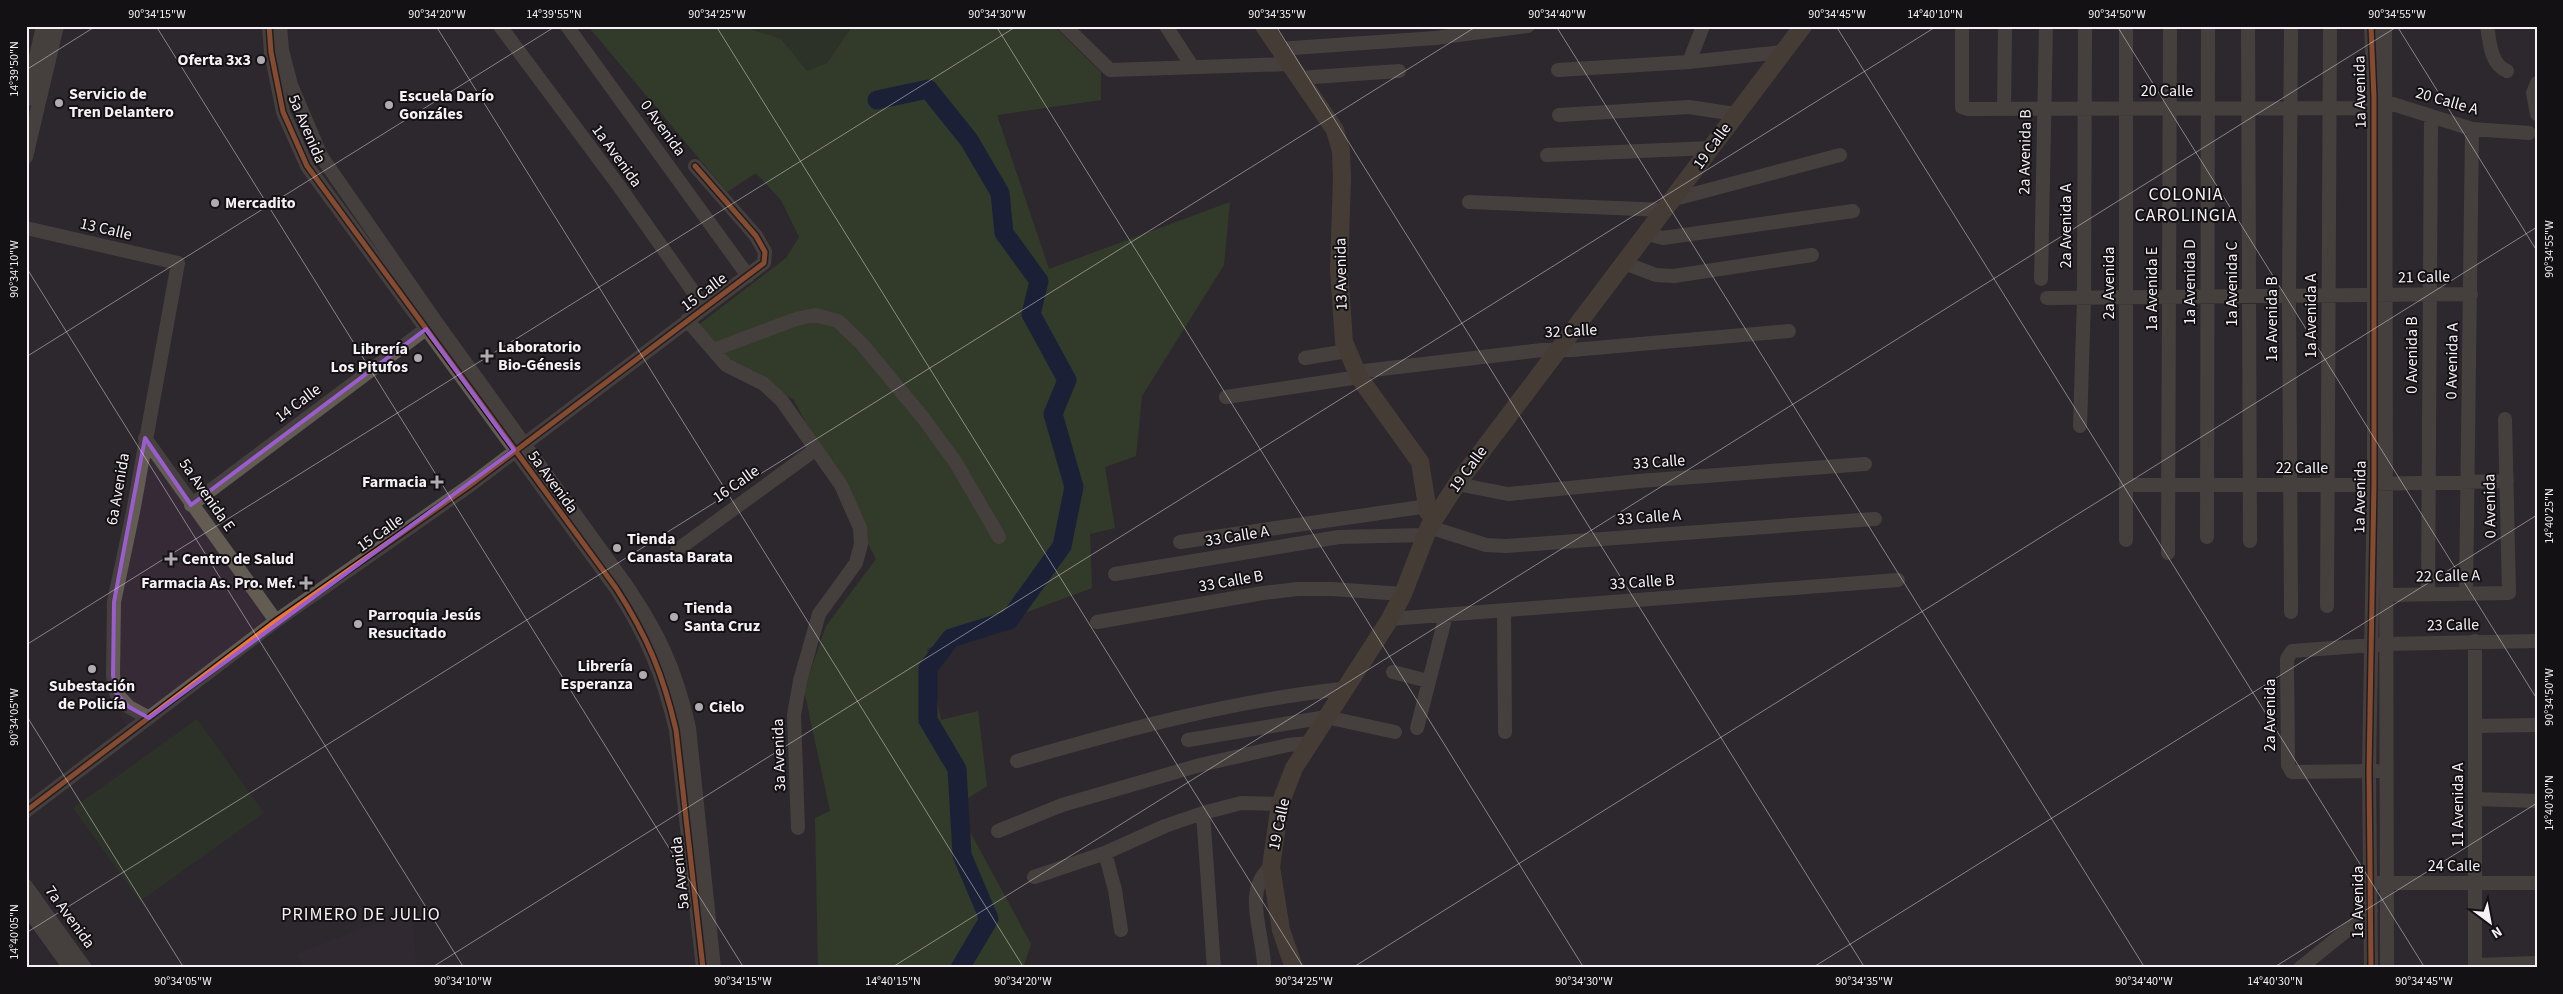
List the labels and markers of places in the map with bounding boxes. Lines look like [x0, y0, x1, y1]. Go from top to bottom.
place label: Oferta 3x3 [178, 49, 251, 71]
marker: Oferta 3x3 [255, 54, 267, 66]
place label: Servicio de Tren Delantero [69, 83, 174, 123]
place label: Escuela Darío Gonzáles [399, 85, 494, 125]
marker: Servicio de Tren Delantero [53, 97, 65, 109]
marker: Escuela Darío Gonzáles [383, 99, 395, 111]
place label: Mercadito [225, 192, 296, 214]
marker: Mercadito [209, 197, 221, 209]
place label: Laboratorio Bio-Génesis [498, 336, 581, 376]
place label: Librería Los Pitufos [330, 338, 408, 378]
marker: Laboratorio Bio-Génesis [480, 349, 494, 363]
marker: Librería Los Pitufos [412, 352, 424, 364]
place label: Farmacia [362, 471, 427, 493]
marker: Farmacia [431, 476, 443, 488]
place label: Tienda Canasta Barata [627, 528, 733, 568]
marker: Tienda Canasta Barata [611, 542, 623, 554]
place label: Centro de Salud [182, 548, 294, 570]
marker: Centro de Salud [164, 552, 178, 566]
place label: Farmacia As. Pro. Mef. [141, 572, 296, 594]
marker: Farmacia As. Pro. Mef. [300, 577, 312, 589]
place label: Tienda Santa Cruz [684, 597, 760, 637]
place label: Parroquia Jesús Resucitado [368, 604, 481, 644]
marker: Tienda Santa Cruz [668, 611, 680, 623]
marker: Parroquia Jesús Resucitado [352, 618, 364, 630]
place label: Librería Esperanza [561, 655, 633, 695]
marker: Subestación de Policía [86, 663, 98, 675]
marker: Librería Esperanza [637, 669, 649, 681]
place label: Subestación de Policía [49, 675, 135, 715]
place label: Cielo [709, 696, 745, 718]
marker: Cielo [693, 701, 705, 713]

